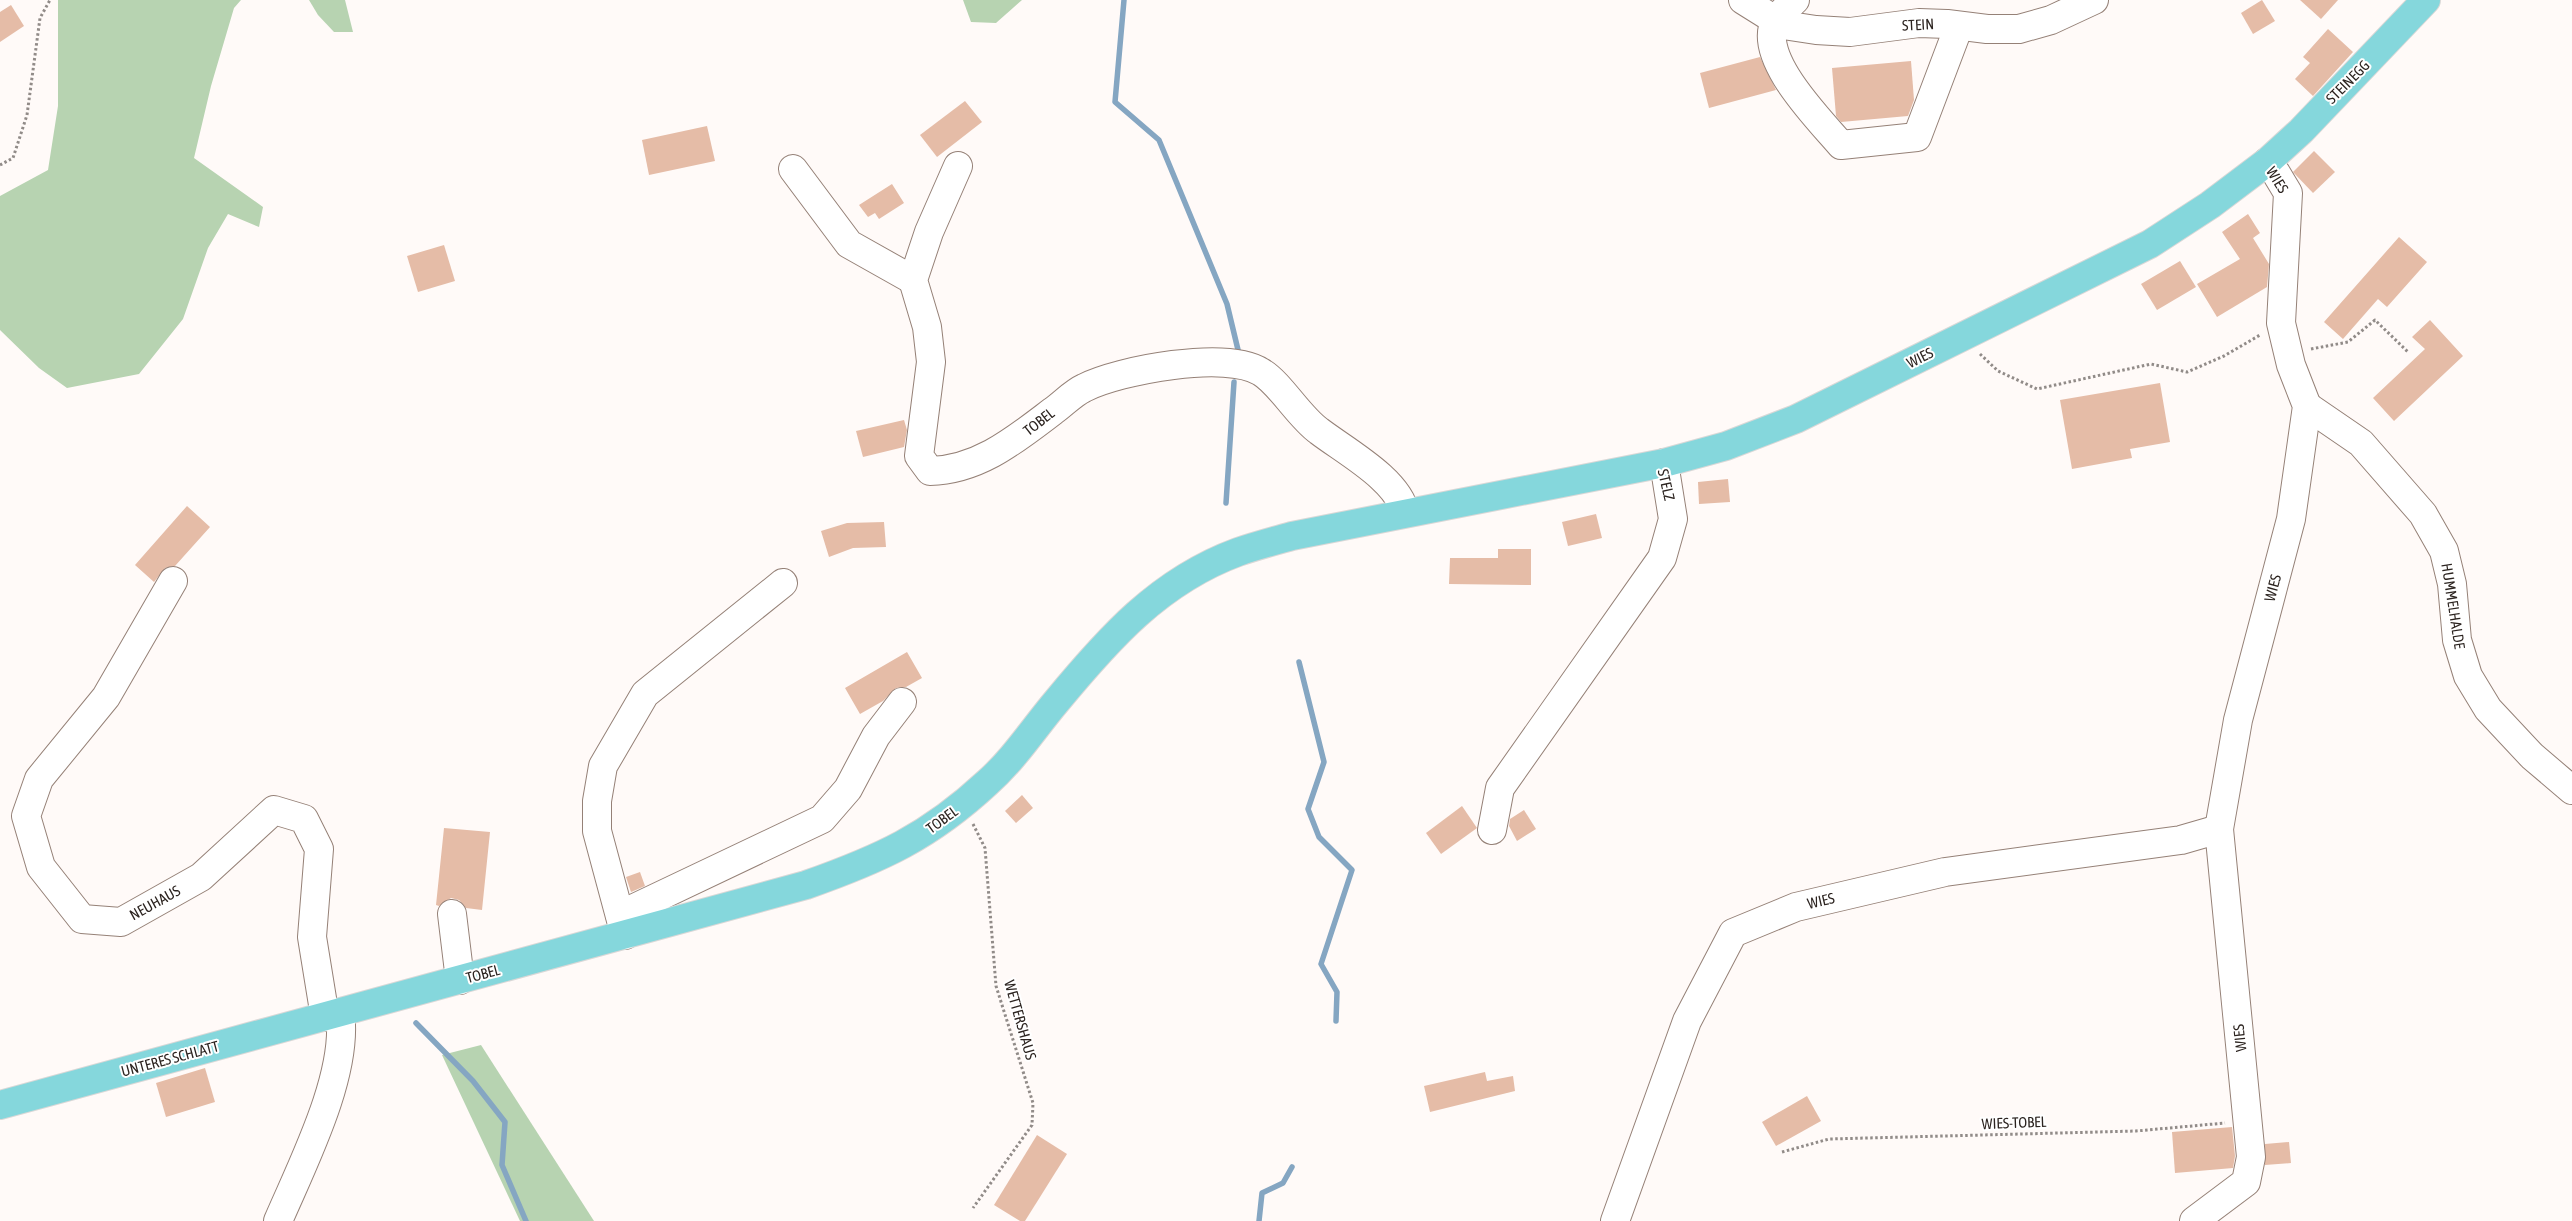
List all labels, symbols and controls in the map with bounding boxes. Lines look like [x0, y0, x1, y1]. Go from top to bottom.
street label: STEIN [1902, 15, 1934, 34]
street label: STEINEGG [2322, 56, 2373, 107]
street label: WIES [2263, 164, 2292, 196]
street label: WIES [1904, 344, 1936, 371]
street label: TOBEL [1020, 404, 1058, 439]
street label: STELZ [1655, 467, 1678, 503]
street label: HUMMELHALDE [2438, 562, 2469, 651]
street label: WIES [2261, 572, 2284, 603]
street label: TOBEL [923, 803, 961, 837]
street label: NEUHAUS [126, 882, 183, 923]
street label: WIES [1806, 889, 1836, 912]
street label: TOBEL [464, 961, 502, 986]
street label: WETTERSHAUS [1001, 978, 1040, 1062]
street label: WIES [2230, 1024, 2249, 1053]
street label: UNTERES SCHLATT [119, 1037, 221, 1080]
street label: WIES-TOBEL [1981, 1113, 2047, 1132]

